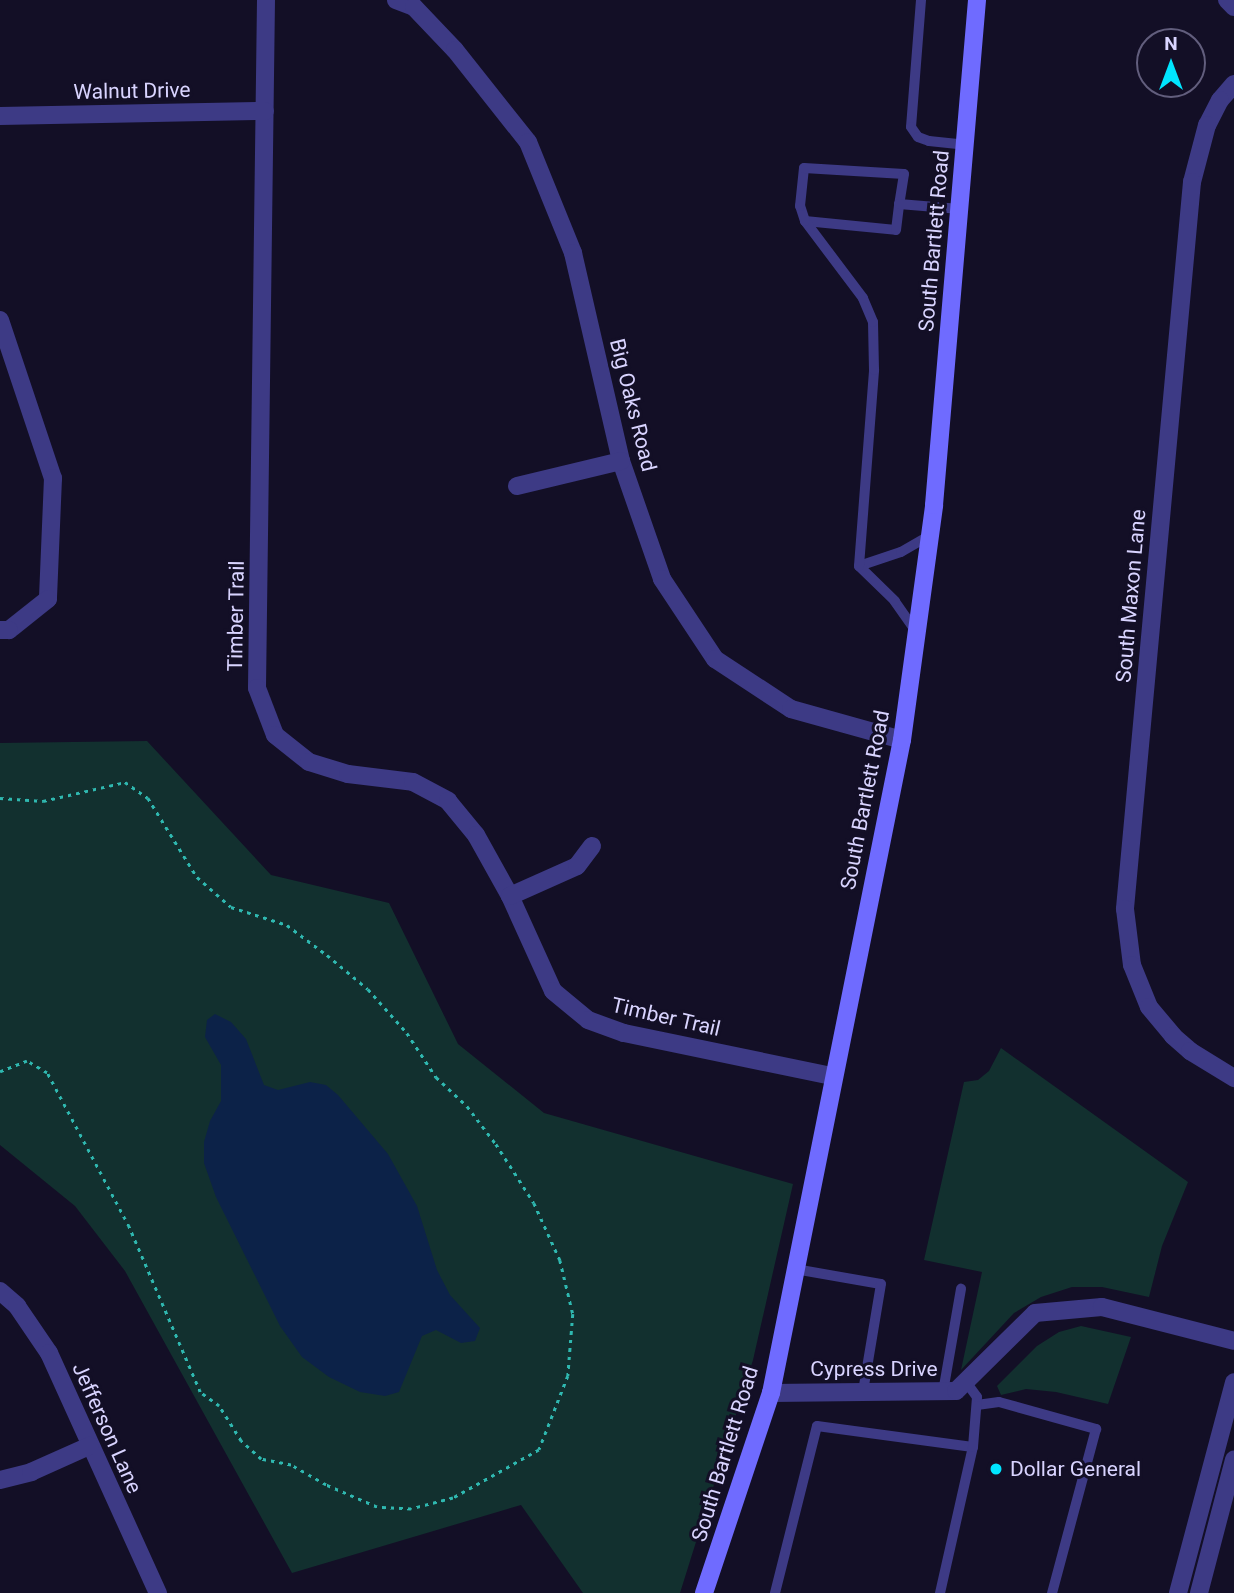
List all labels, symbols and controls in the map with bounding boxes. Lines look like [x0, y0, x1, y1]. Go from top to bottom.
north arrow [1136, 28, 1206, 98]
text: N [1164, 32, 1178, 55]
street label: Walnut Drive [73, 77, 191, 105]
street label: South Bartlett Road [914, 149, 954, 333]
street label: Big Oaks Road [604, 336, 662, 474]
street label: South Maxon Lane [1111, 508, 1151, 684]
street label: Timber Trail [222, 560, 250, 672]
street label: South Bartlett Road [835, 708, 895, 892]
street label: Timber Trail [609, 992, 723, 1042]
street label: Cypress Drive [810, 1356, 938, 1382]
street label: Jefferson Lane [67, 1359, 147, 1497]
street label: South Bartlett Road [686, 1363, 764, 1545]
place label: Dollar General [1010, 1456, 1141, 1482]
marker: Dollar General [988, 1461, 1004, 1477]

